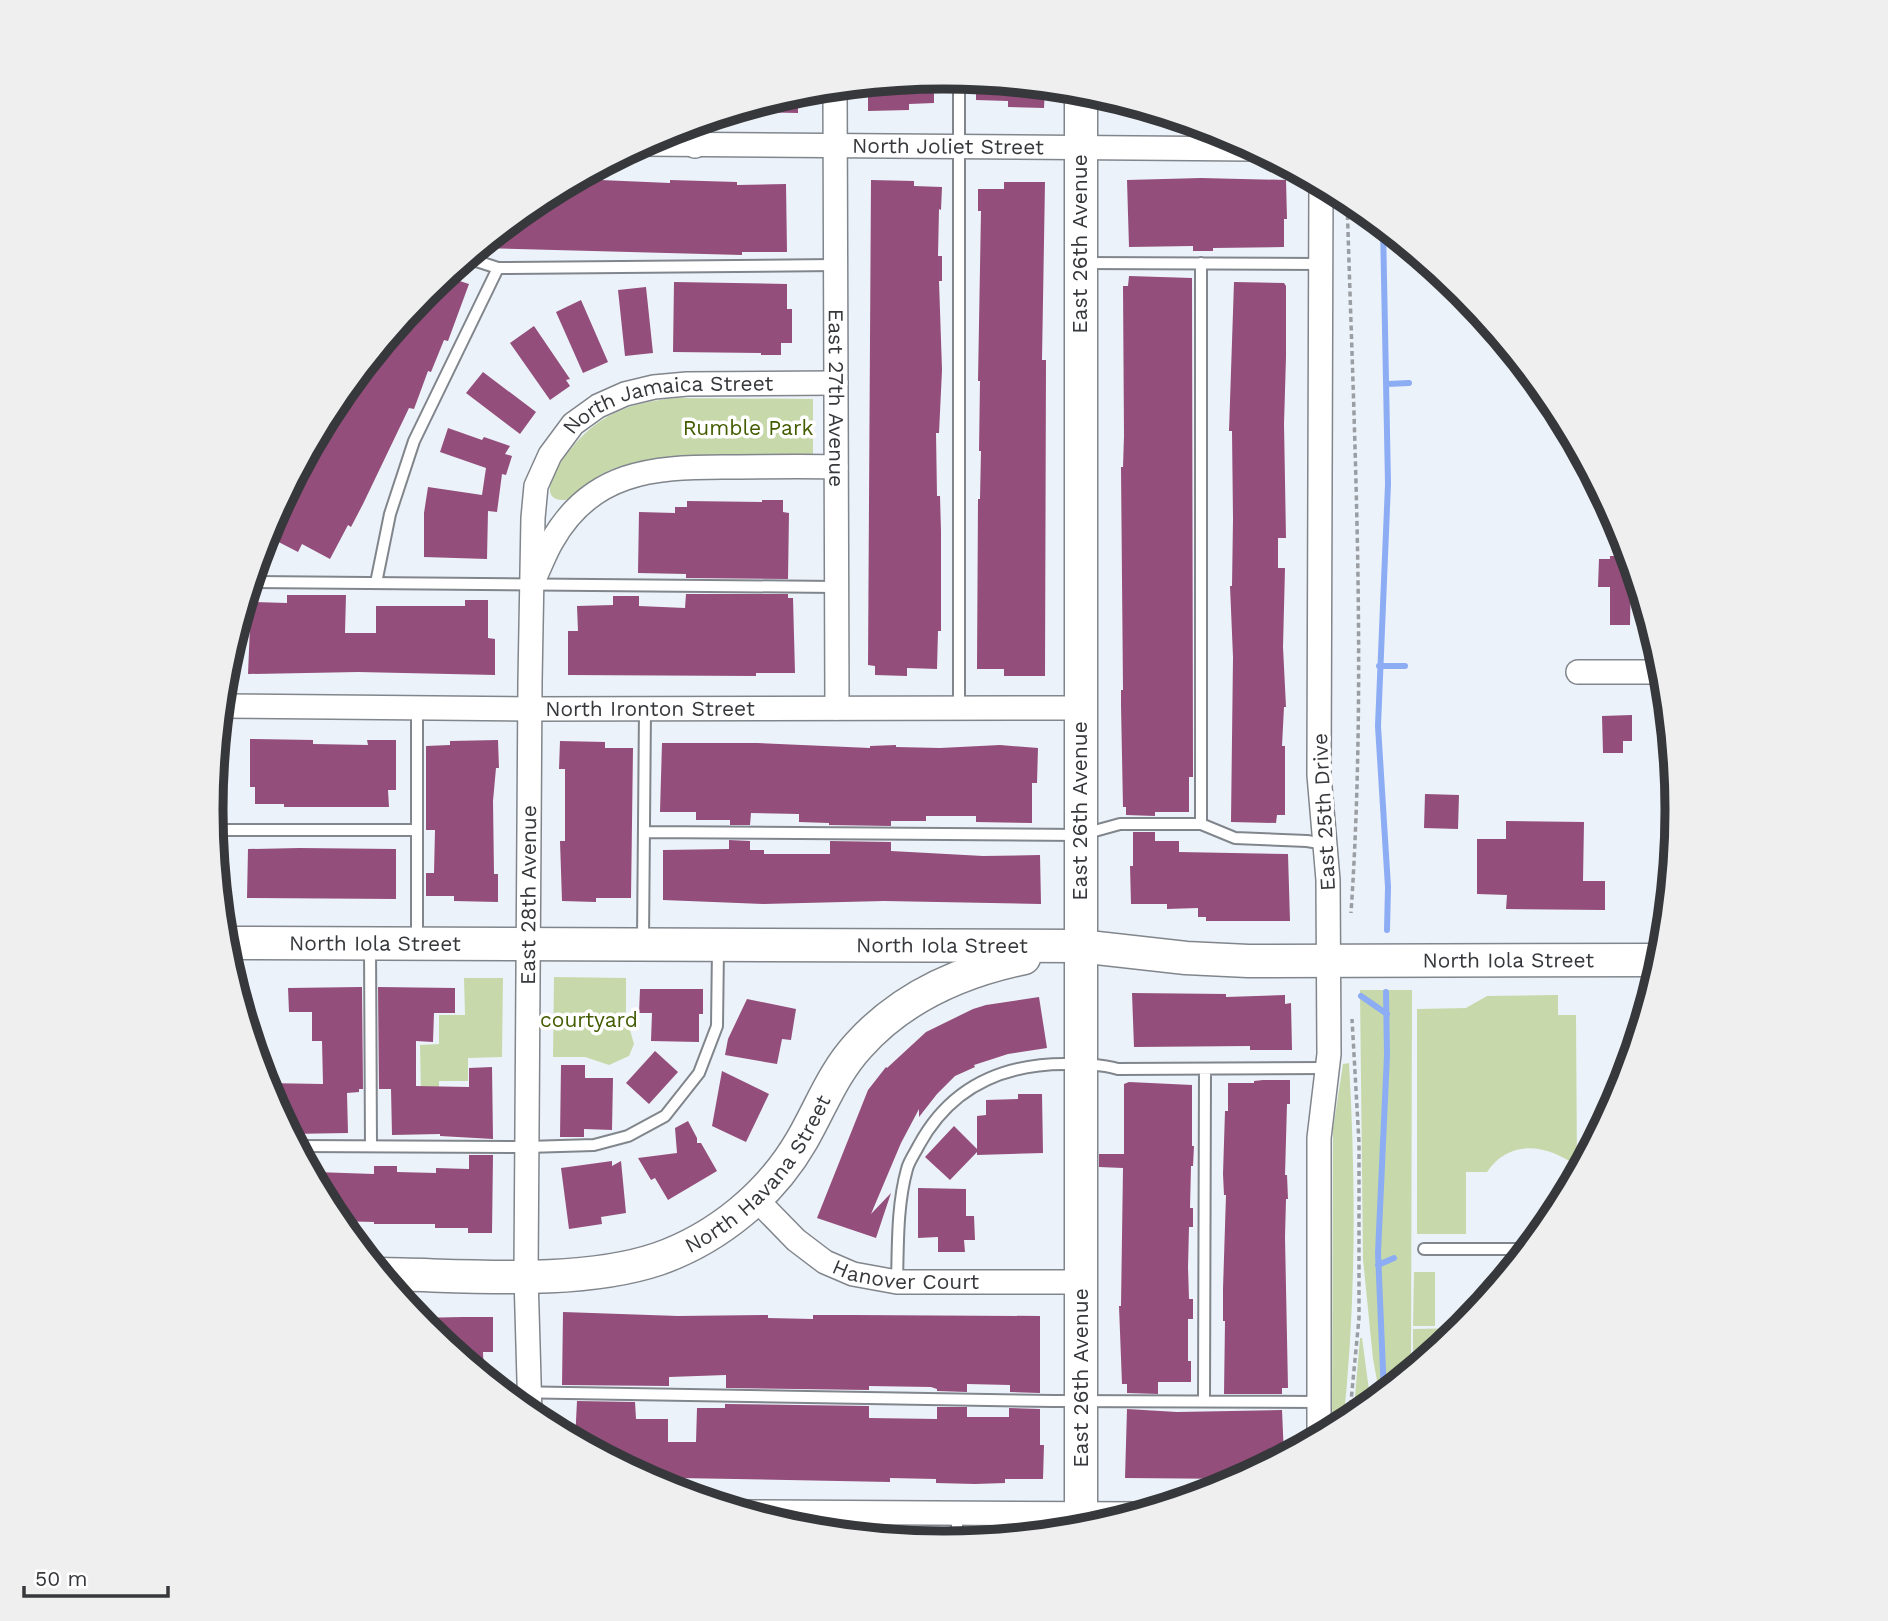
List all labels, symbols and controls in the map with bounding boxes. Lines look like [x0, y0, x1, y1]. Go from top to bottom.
street label: North Joliet Street [852, 133, 1044, 159]
street label: East 26th Avenue [1067, 154, 1092, 334]
street label: East 27th Avenue [824, 309, 849, 487]
street label: North Jamaica Street [557, 370, 773, 439]
park label: Rumble Park [683, 415, 813, 440]
street label: North Ironton Street [545, 696, 755, 721]
street label: East 26th Avenue [1067, 721, 1092, 901]
street label: East 25th Drive [1307, 732, 1340, 892]
street label: East 28th Avenue [515, 805, 541, 985]
street label: North Iola Street [289, 930, 461, 956]
street label: North Iola Street [856, 932, 1028, 958]
street label: North Iola Street [1422, 947, 1594, 973]
park label: courtyard [540, 1007, 638, 1032]
street label: North Havana Street [680, 1090, 836, 1258]
street label: Hanover Court [829, 1254, 979, 1294]
street label: East 26th Avenue [1068, 1288, 1093, 1468]
scale bar [24, 1554, 168, 1598]
text: 50 m [35, 1566, 87, 1591]

